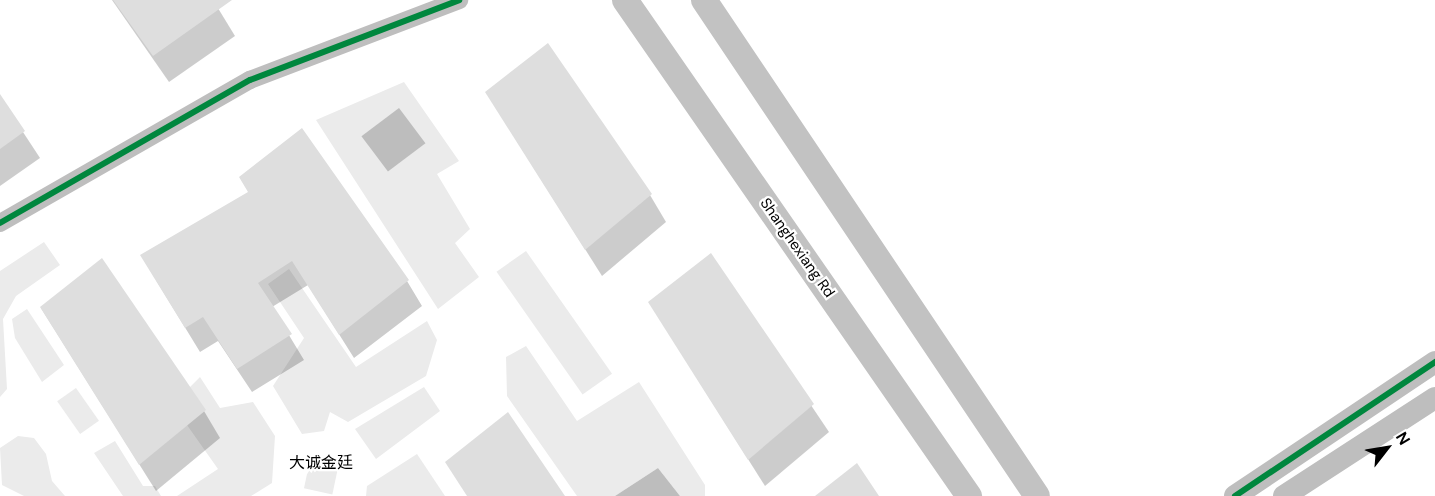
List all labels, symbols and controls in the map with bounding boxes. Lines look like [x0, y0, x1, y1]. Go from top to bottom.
street label: Shanghexiang Rd [756, 195, 838, 301]
north arrow [1357, 418, 1417, 478]
text: N [1391, 428, 1415, 449]
district label: 大诚金廷 [289, 453, 353, 473]

